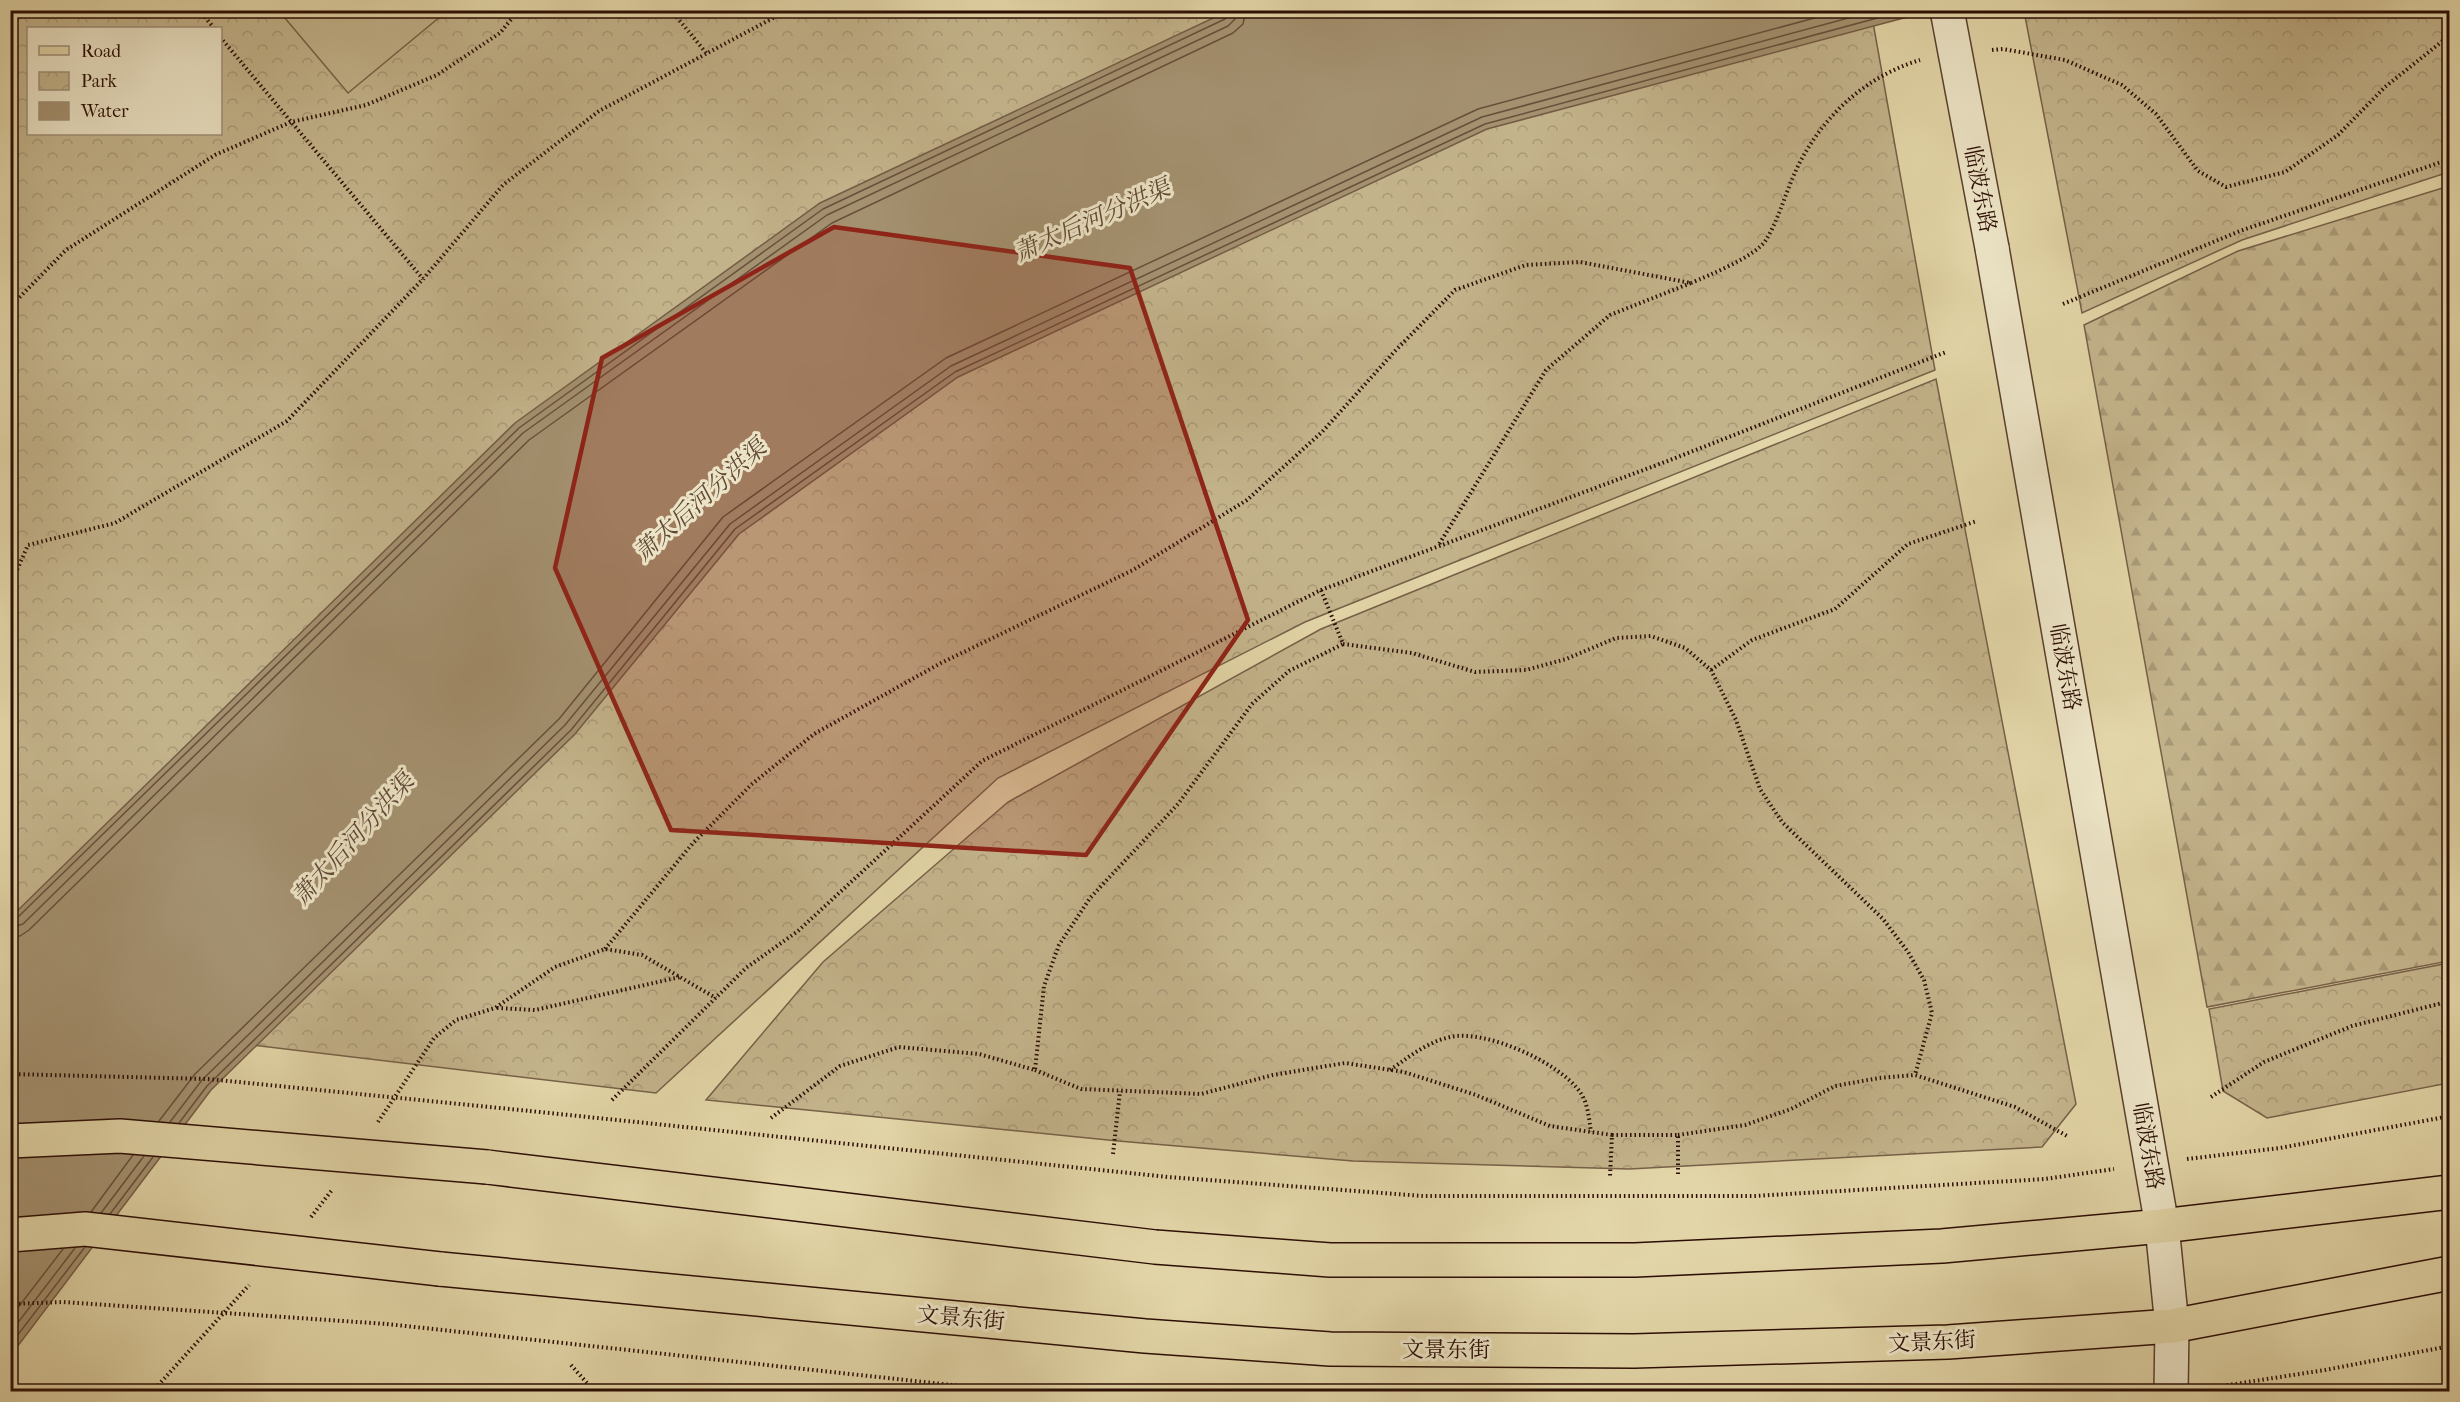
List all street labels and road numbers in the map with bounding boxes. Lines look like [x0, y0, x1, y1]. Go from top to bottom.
street label: 临波东路 [1959, 143, 2001, 235]
street label: 临波东路 [2045, 621, 2085, 713]
street label: 临波东路 [2128, 1100, 2168, 1192]
street label: 文景东街 [916, 1301, 1006, 1335]
street label: 文景东街 [1887, 1327, 1977, 1357]
street label: 文景东街 [1402, 1337, 1490, 1363]

